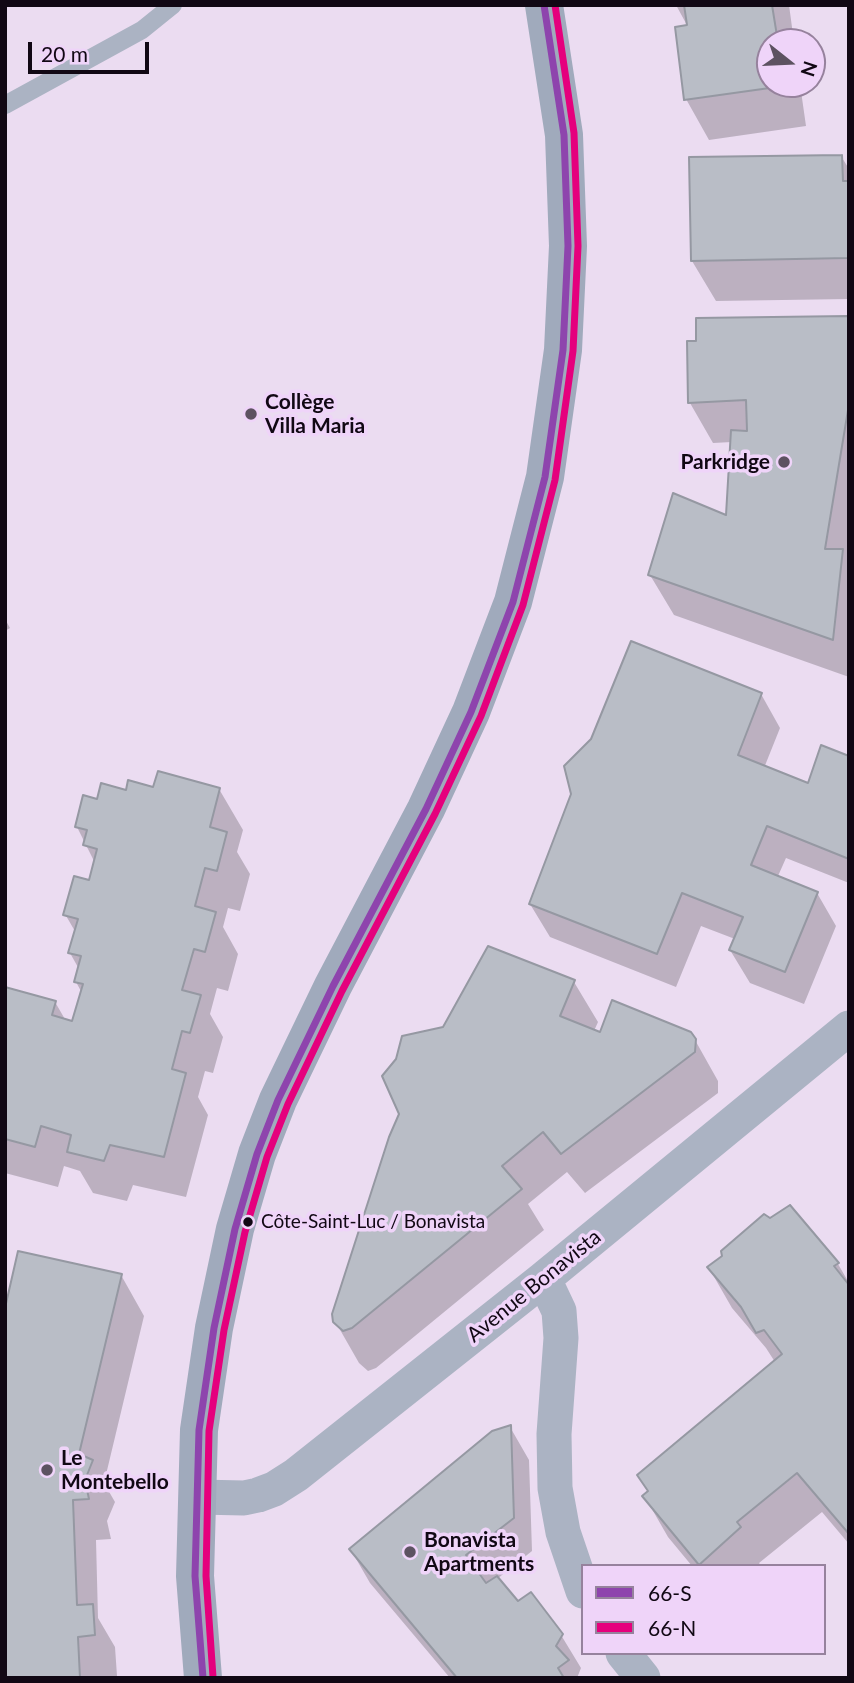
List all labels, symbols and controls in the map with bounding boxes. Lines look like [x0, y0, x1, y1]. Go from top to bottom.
scale bar [32, 28, 152, 72]
north arrow [756, 28, 826, 98]
text: 20 m [41, 41, 88, 66]
text: N [796, 59, 823, 80]
place label: Collège Villa Maria [265, 389, 365, 439]
marker: Collège Villa Maria [243, 406, 259, 422]
place label: Parkridge [680, 449, 770, 475]
marker: Parkridge [776, 454, 792, 470]
place label: Côte-Saint-Luc / Bonavista [261, 1211, 485, 1233]
marker: Côte-Saint-Luc / Bonavista [241, 1215, 255, 1229]
street label: Avenue Bonavista [462, 1224, 606, 1348]
place label: Le Montebello [61, 1445, 169, 1495]
marker: Le Montebello [39, 1462, 55, 1478]
place label: Bonavista Apartments [424, 1527, 534, 1577]
marker: Bonavista Apartments [402, 1544, 418, 1560]
legend [581, 1564, 826, 1655]
text: 66-S [648, 1580, 692, 1605]
text: 66-N [648, 1615, 696, 1640]

